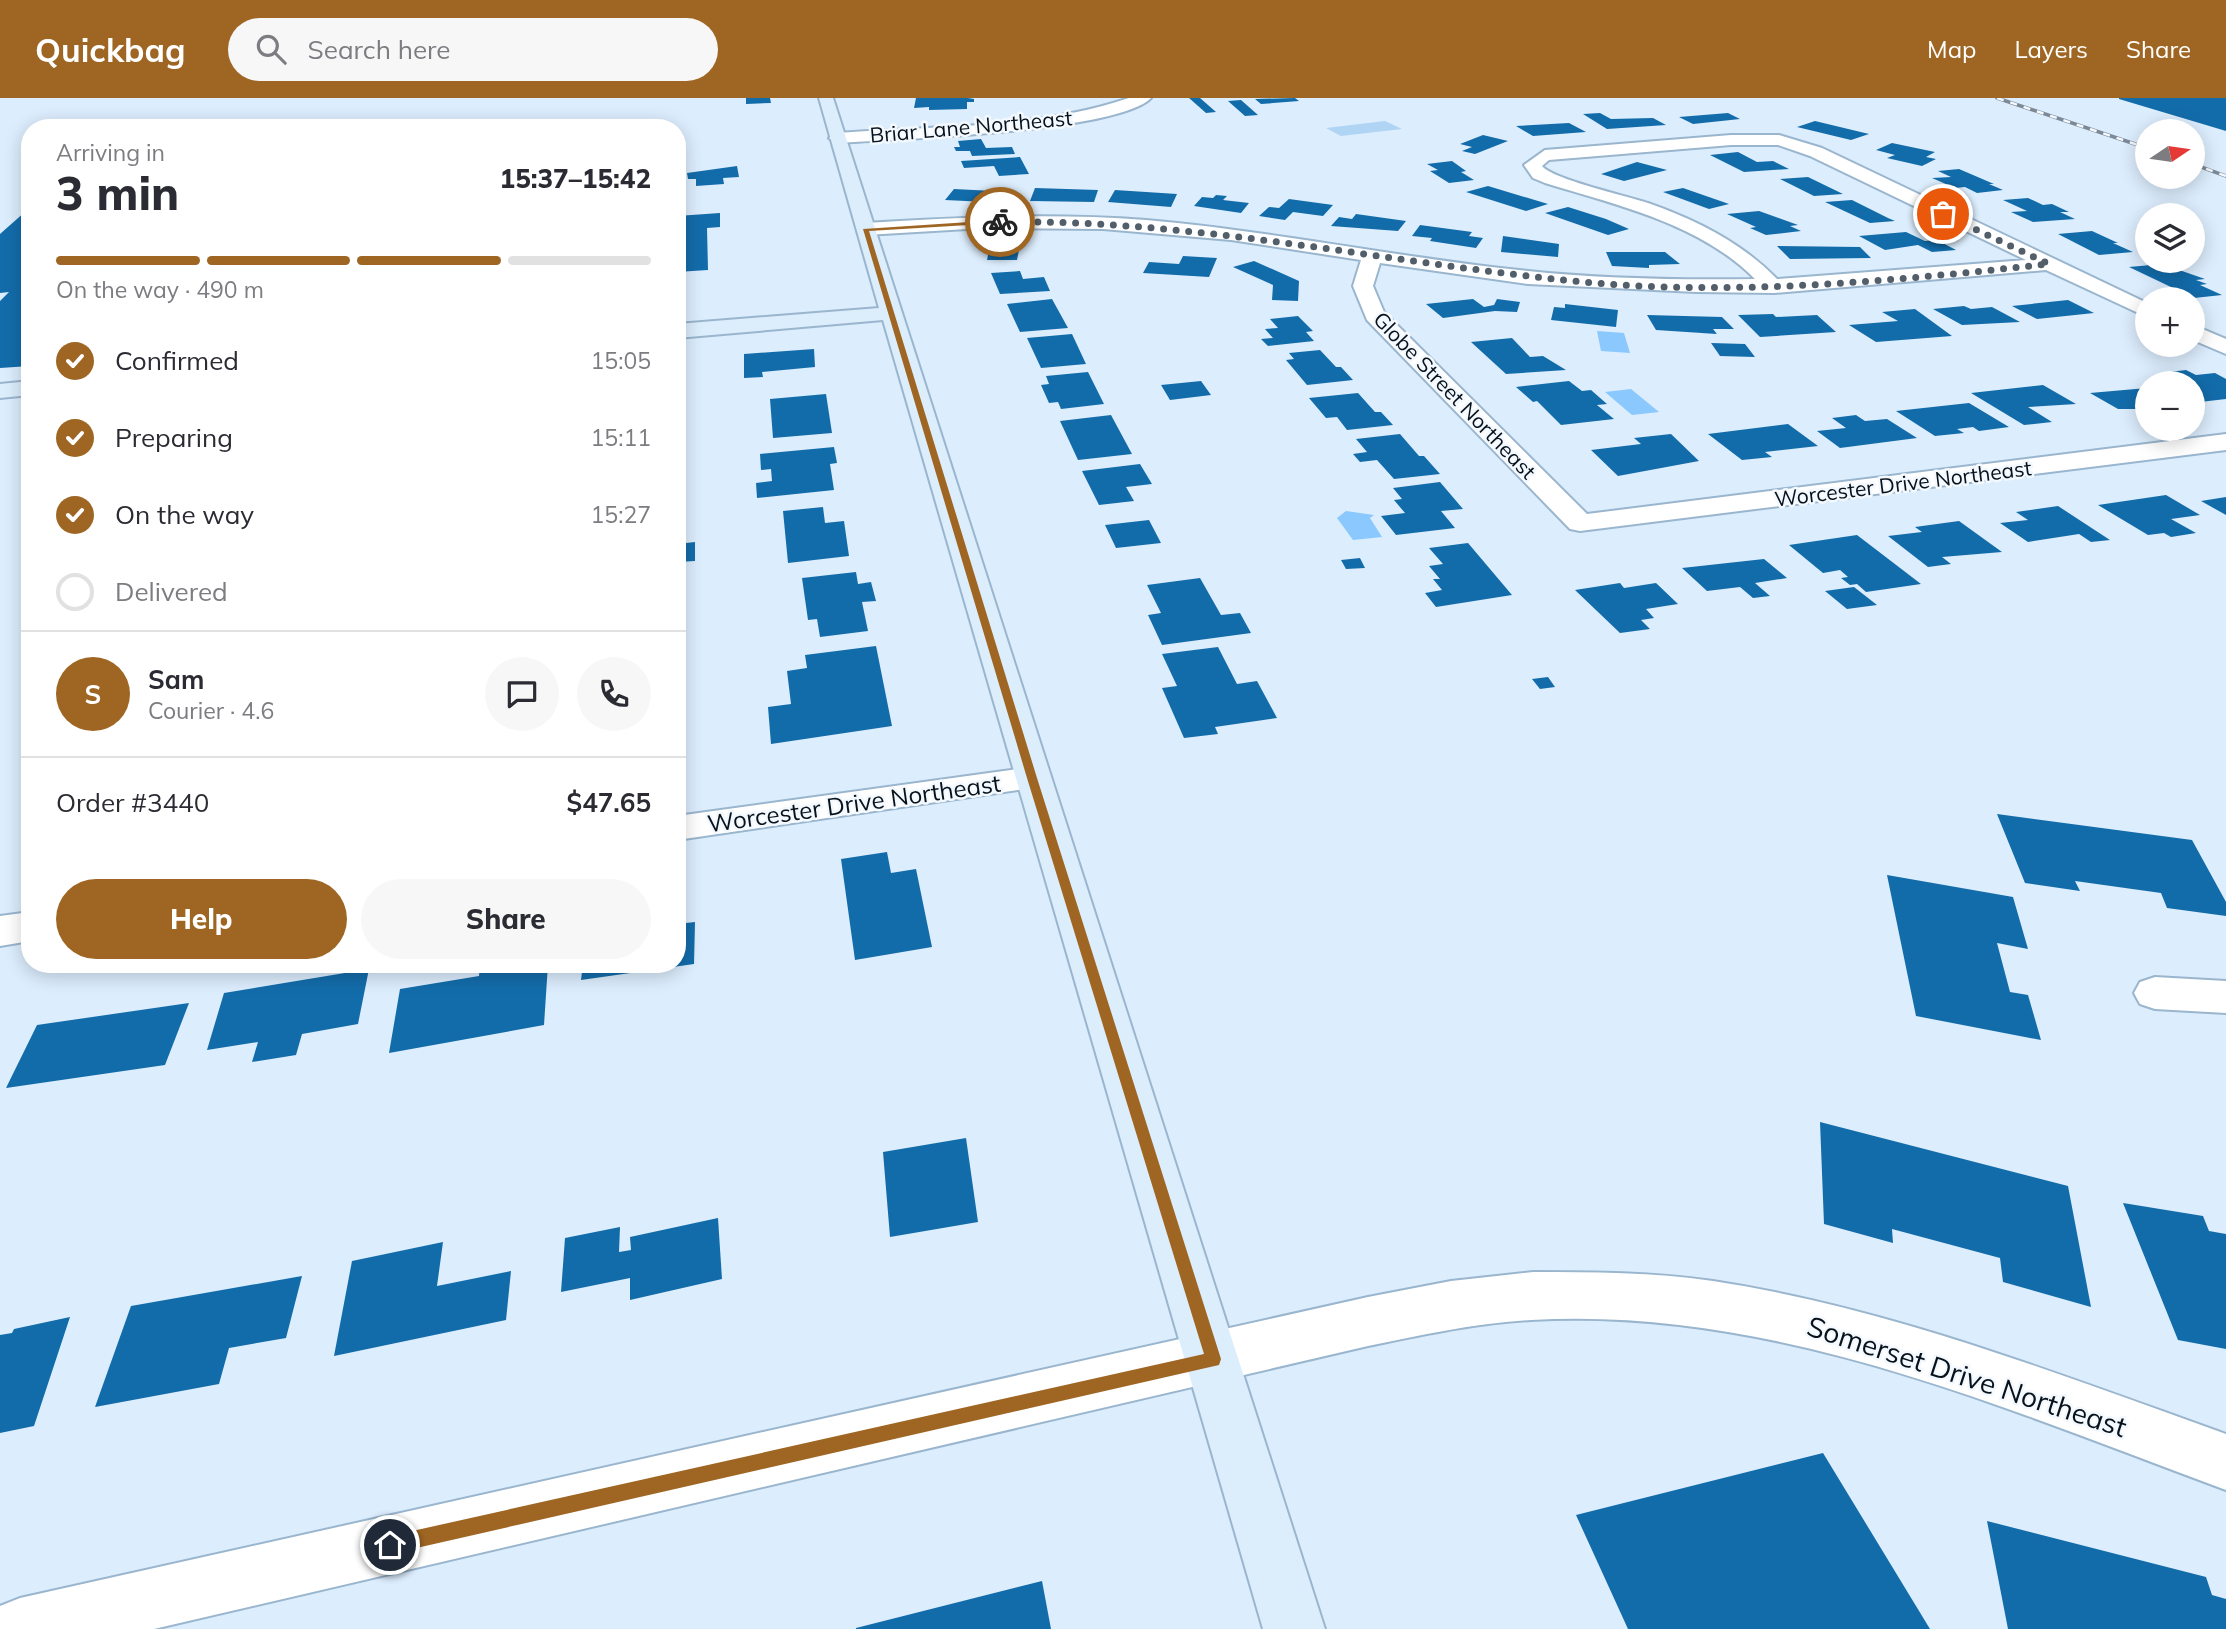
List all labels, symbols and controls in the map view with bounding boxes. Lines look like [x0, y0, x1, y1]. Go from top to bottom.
search box [228, 18, 718, 81]
text: Quickbag [35, 29, 186, 70]
icon: search [252, 30, 290, 68]
text: Search here [308, 33, 450, 66]
text: Map [1927, 34, 1976, 64]
text: Layers [2014, 34, 2088, 64]
text: Share [2126, 34, 2191, 64]
street label: Briar Lane Northeast [869, 104, 1073, 148]
north arrow [2135, 119, 2205, 189]
map controls [2135, 119, 2205, 441]
text: Arriving in [56, 138, 165, 167]
text: 15:37–15:42 [500, 162, 651, 195]
text: 3 min [56, 164, 179, 222]
pin [1913, 184, 1973, 244]
courier [965, 187, 1035, 257]
icon: bag [1924, 195, 1962, 233]
icon: bike [981, 203, 1019, 241]
button: layers [2135, 203, 2205, 273]
text: On the way · 490 m [56, 275, 264, 304]
button: + [2135, 287, 2205, 357]
street label: Globe Street Northeast [1368, 306, 1542, 484]
icon: check [56, 342, 94, 380]
text: Confirmed [115, 344, 239, 377]
text: 15:05 [591, 346, 651, 375]
button: − [2135, 371, 2205, 441]
icon: check [56, 419, 94, 457]
text: Preparing [115, 421, 233, 454]
text: 15:11 [591, 423, 651, 452]
street label: Worcester Drive Northeast [1773, 454, 2033, 512]
icon: check [56, 496, 94, 534]
text: On the way [115, 498, 254, 531]
text: 15:27 [591, 500, 651, 529]
text: Delivered [115, 575, 228, 608]
button: chat [485, 657, 559, 731]
button: phone [577, 657, 651, 731]
text: Sam [148, 663, 204, 696]
text: S [85, 678, 101, 711]
text: Courier · 4.6 [148, 696, 274, 725]
street label: Worcester Drive Northeast [706, 768, 1002, 838]
text: Order #3440 [56, 786, 209, 819]
text: $47.65 [567, 786, 651, 819]
button: Help [56, 879, 347, 959]
button: Share [361, 879, 651, 959]
street label: Somerset Drive Northeast [1803, 1308, 2131, 1444]
pin [360, 1515, 420, 1575]
icon: home [371, 1526, 409, 1564]

